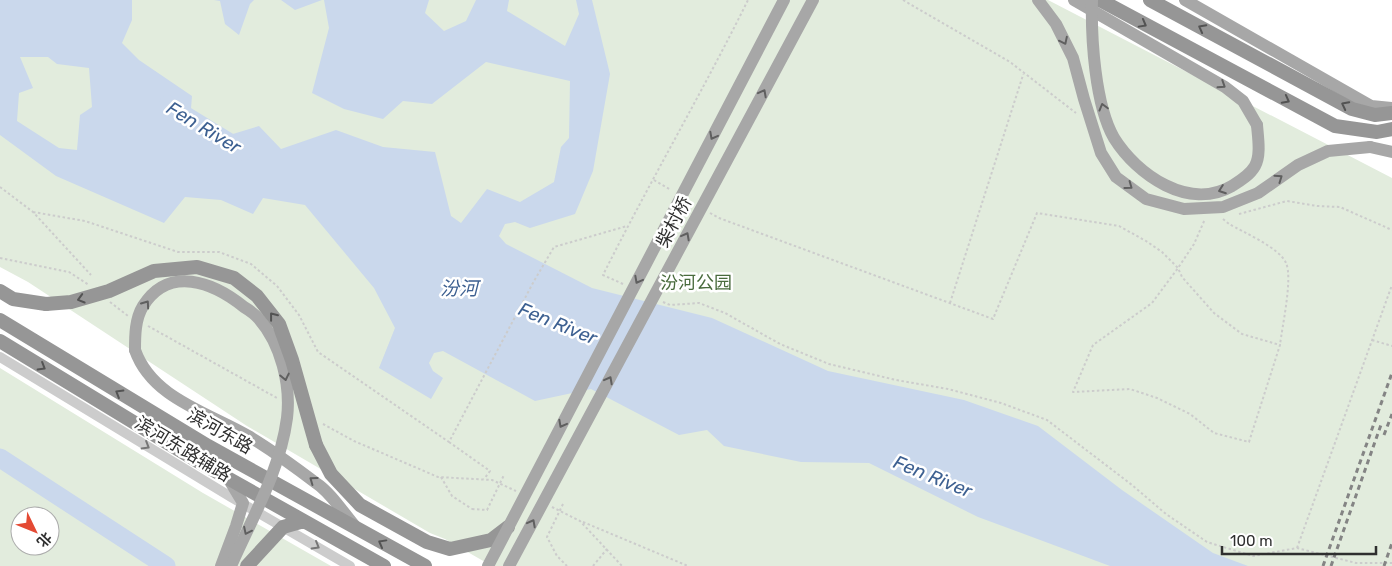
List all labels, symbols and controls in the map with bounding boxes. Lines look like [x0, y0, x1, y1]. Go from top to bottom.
one-way arrow [1138, 17, 1147, 27]
one-way arrow [1198, 25, 1207, 35]
one-way arrow [1058, 36, 1069, 45]
one-way arrow [1217, 79, 1226, 89]
one-way arrow [757, 90, 767, 99]
one-way arrow [1281, 94, 1290, 104]
water label: Fen River [162, 96, 246, 159]
one-way arrow [1341, 101, 1350, 111]
one-way arrow [1099, 103, 1109, 111]
one-way arrow [709, 131, 719, 140]
one-way arrow [1273, 175, 1283, 184]
one-way arrow [1123, 181, 1132, 189]
one-way arrow [1218, 185, 1227, 195]
street label: 柴村桥 [652, 193, 696, 251]
one-way arrow [680, 233, 690, 242]
park label: 汾河公园 [660, 272, 732, 294]
one-way arrow [634, 275, 644, 284]
water label: 汾河 [440, 277, 482, 300]
one-way arrow [77, 294, 86, 304]
water label: Fen River [515, 297, 601, 350]
one-way arrow [140, 300, 149, 310]
one-way arrow [270, 313, 278, 322]
one-way arrow [36, 360, 45, 370]
one-way arrow [279, 372, 289, 381]
one-way arrow [603, 376, 613, 385]
one-way arrow [116, 389, 125, 399]
street label: 滨河东路 [183, 403, 257, 459]
street label: 滨河东路辅路 [131, 412, 235, 486]
one-way arrow [558, 419, 568, 428]
one-way arrow [141, 439, 150, 449]
water label: Fen River [890, 450, 976, 503]
one-way arrow [309, 477, 318, 486]
north arrow [10, 506, 60, 556]
one-way arrow [526, 519, 536, 528]
scale bar [1222, 524, 1376, 556]
one-way arrow [242, 526, 253, 535]
text: 北 [33, 529, 55, 550]
text: 100 m [1230, 532, 1272, 550]
one-way arrow [378, 539, 387, 549]
one-way arrow [311, 540, 320, 550]

